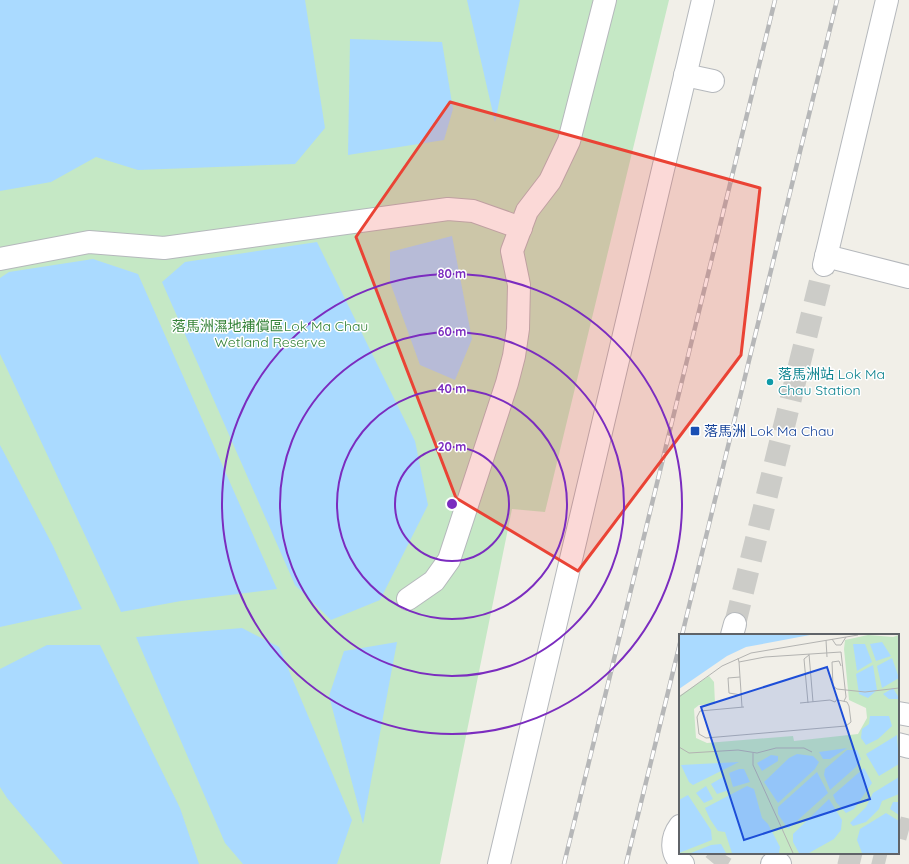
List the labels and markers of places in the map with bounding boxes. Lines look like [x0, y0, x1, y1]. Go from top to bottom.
place label: 落馬洲站 Lok Ma Chau Station [778, 365, 885, 399]
marker: 落馬洲站 Lok Ma Chau Station [765, 377, 775, 387]
place label: 落馬洲 Lok Ma Chau [704, 422, 834, 440]
marker: 落馬洲 Lok Ma Chau [689, 425, 701, 437]
centre of rings [445, 497, 459, 511]

